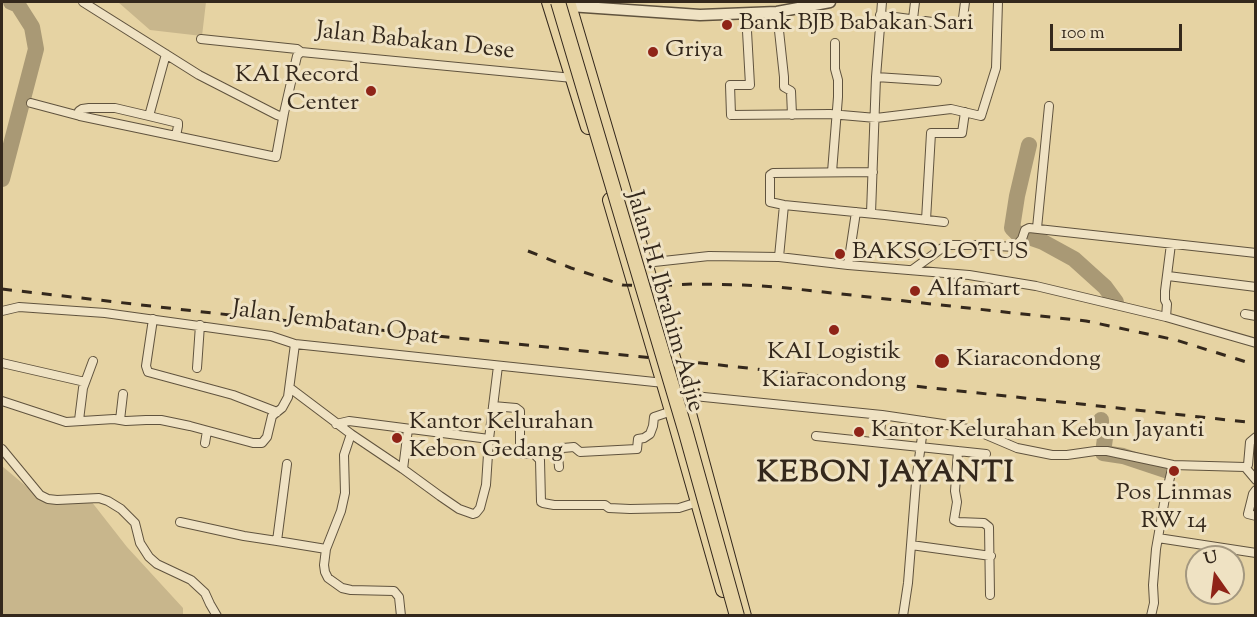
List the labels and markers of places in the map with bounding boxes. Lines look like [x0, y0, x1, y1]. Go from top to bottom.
place label: Bank BJB Babakan Sari [739, 11, 974, 39]
marker: Bank BJB Babakan Sari [720, 18, 734, 32]
place label: Griya [665, 38, 723, 66]
marker: Griya [646, 45, 660, 59]
place label: KAI Record Center [235, 63, 359, 119]
marker: KAI Record Center [364, 84, 378, 98]
place label: BAKSO LOTUS [852, 240, 1028, 268]
marker: BAKSO LOTUS [833, 247, 847, 261]
place label: Alfamart [927, 277, 1020, 305]
marker: Alfamart [908, 284, 922, 298]
marker: KAI Logistik Kiaracondong [827, 323, 841, 337]
place label: KAI Logistik Kiaracondong [762, 340, 906, 396]
place label: Kiaracondong [956, 347, 1101, 375]
marker: Kiaracondong [933, 352, 951, 370]
place label: Kantor Kelurahan Kebon Gedang [409, 410, 594, 466]
place label: Kantor Kelurahan Kebun Jayanti [871, 418, 1204, 446]
marker: Kantor Kelurahan Kebun Jayanti [852, 425, 866, 439]
marker: Kantor Kelurahan Kebon Gedang [390, 431, 404, 445]
marker: Pos Linmas RW 14 [1167, 464, 1181, 478]
place label: Pos Linmas RW 14 [1116, 481, 1232, 537]

